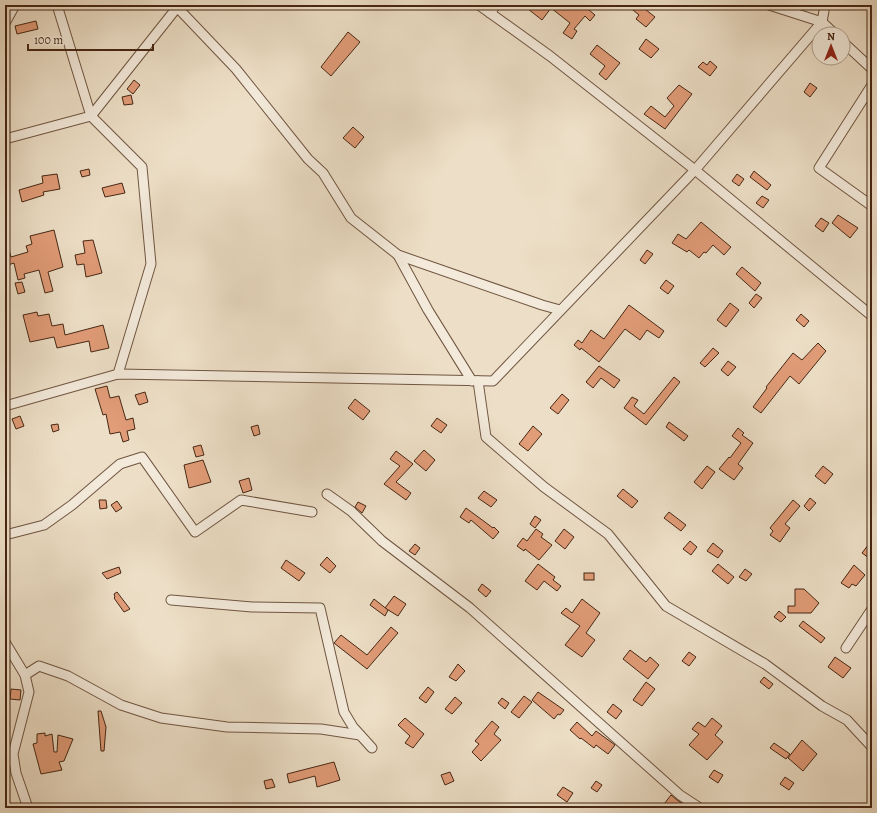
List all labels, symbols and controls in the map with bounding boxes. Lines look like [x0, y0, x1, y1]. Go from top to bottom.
scale bar [28, 26, 153, 52]
north arrow [811, 26, 851, 66]
text: N [827, 29, 835, 44]
text: 100 m [34, 32, 63, 48]

